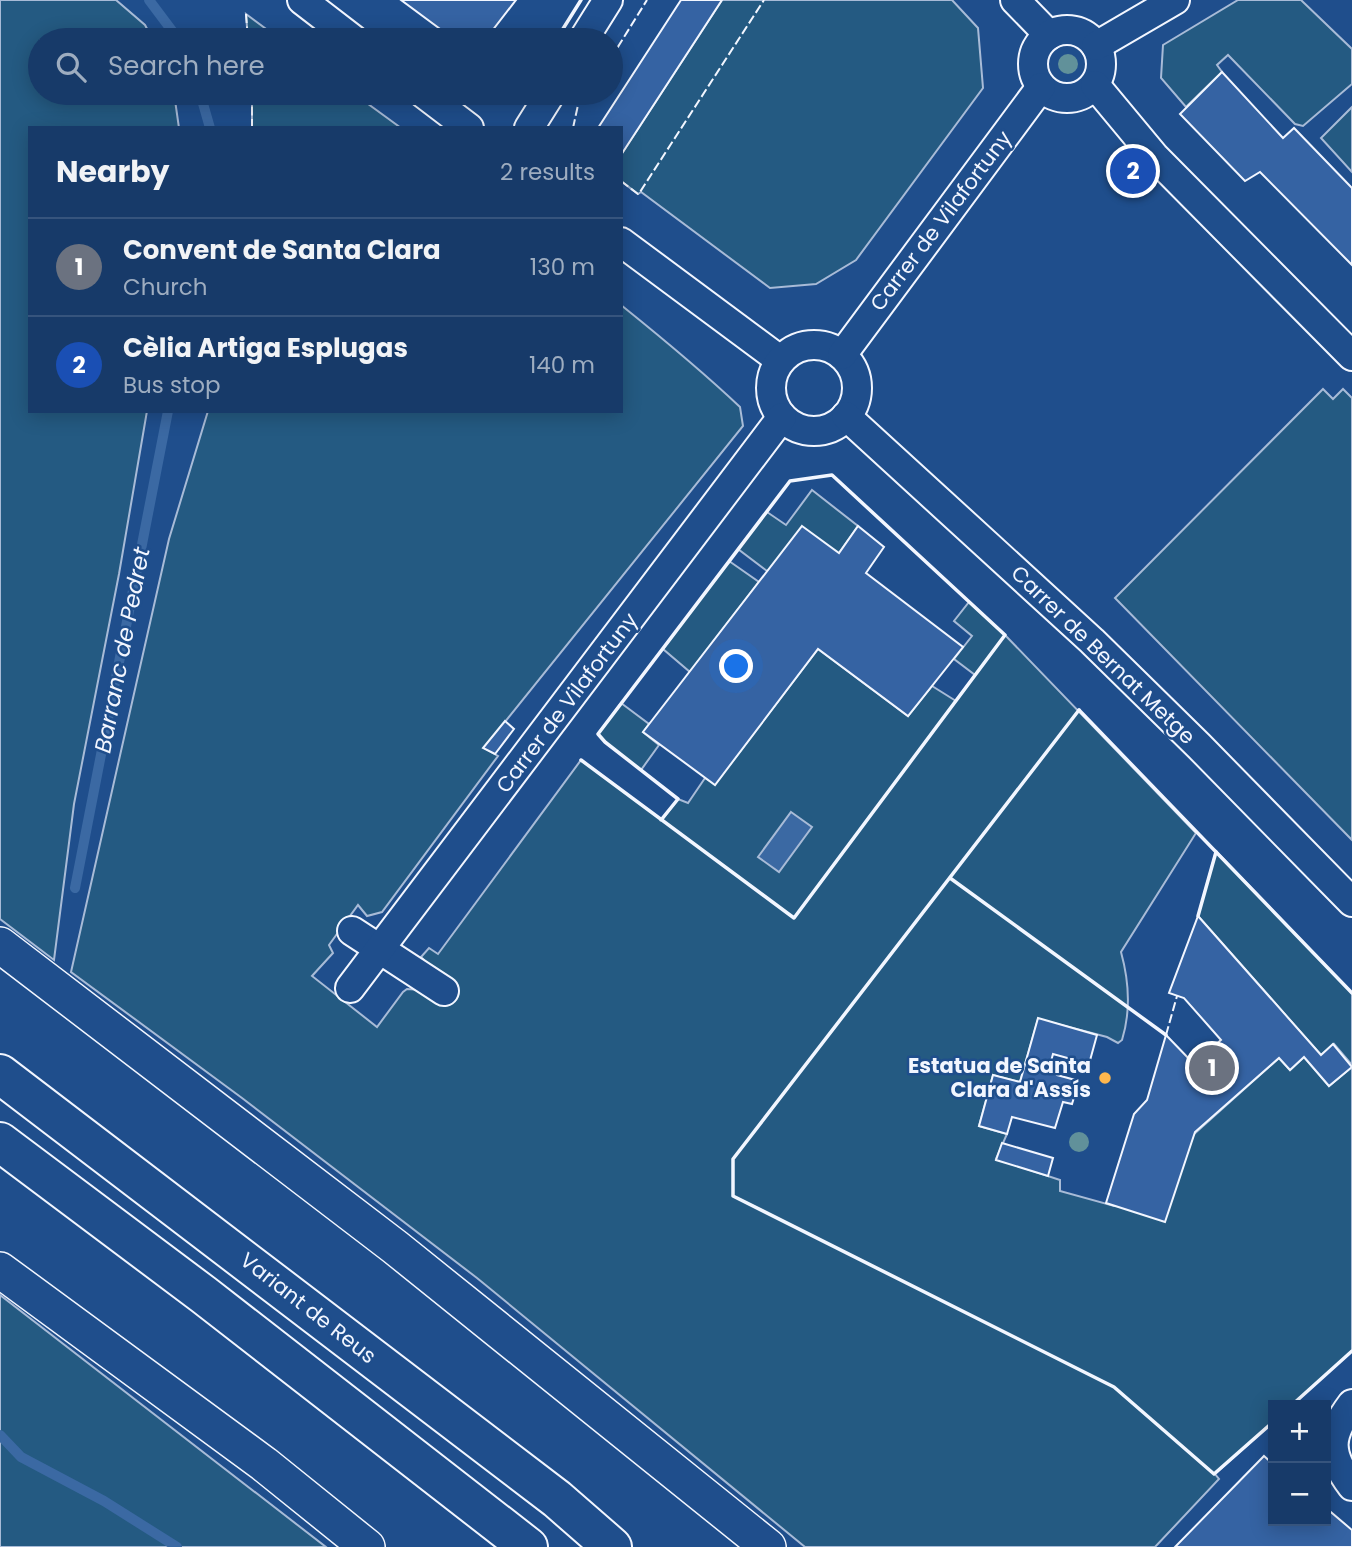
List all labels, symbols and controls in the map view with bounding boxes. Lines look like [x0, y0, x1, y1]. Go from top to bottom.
search box [28, 28, 623, 105]
icon: search [52, 48, 90, 86]
text: Search here [108, 48, 265, 84]
street label: Carrer de Vilafortuny [863, 125, 1018, 317]
pin: 2 [1110, 145, 1156, 197]
text: Nearby [56, 150, 170, 193]
text: 2 results [500, 156, 595, 188]
text: Convent de Santa Clara [123, 232, 441, 268]
text: 1 [75, 251, 83, 283]
text: 130 m [530, 251, 595, 283]
text: Church [123, 271, 207, 303]
text: Cèlia Artiga Esplugas [123, 330, 408, 366]
text: 2 [72, 349, 86, 381]
text: 140 m [529, 349, 595, 381]
text: Bus stop [123, 369, 221, 401]
water label: Barranc de Pedret [86, 544, 158, 756]
street label: Carrer de Bernat Metge [1005, 559, 1202, 750]
street label: Carrer de Vilafortuny [489, 607, 644, 799]
your location [719, 649, 753, 683]
pin: 1 [1189, 1042, 1235, 1094]
place label: Estatua de Santa Clara d'Assís [908, 1051, 1091, 1104]
marker: Estatua de Santa Clara d'Assís [1097, 1070, 1113, 1086]
street label: Variant de Reus [234, 1245, 382, 1370]
map controls [1268, 1400, 1331, 1526]
button: + [1268, 1400, 1331, 1463]
button: − [1268, 1463, 1331, 1526]

